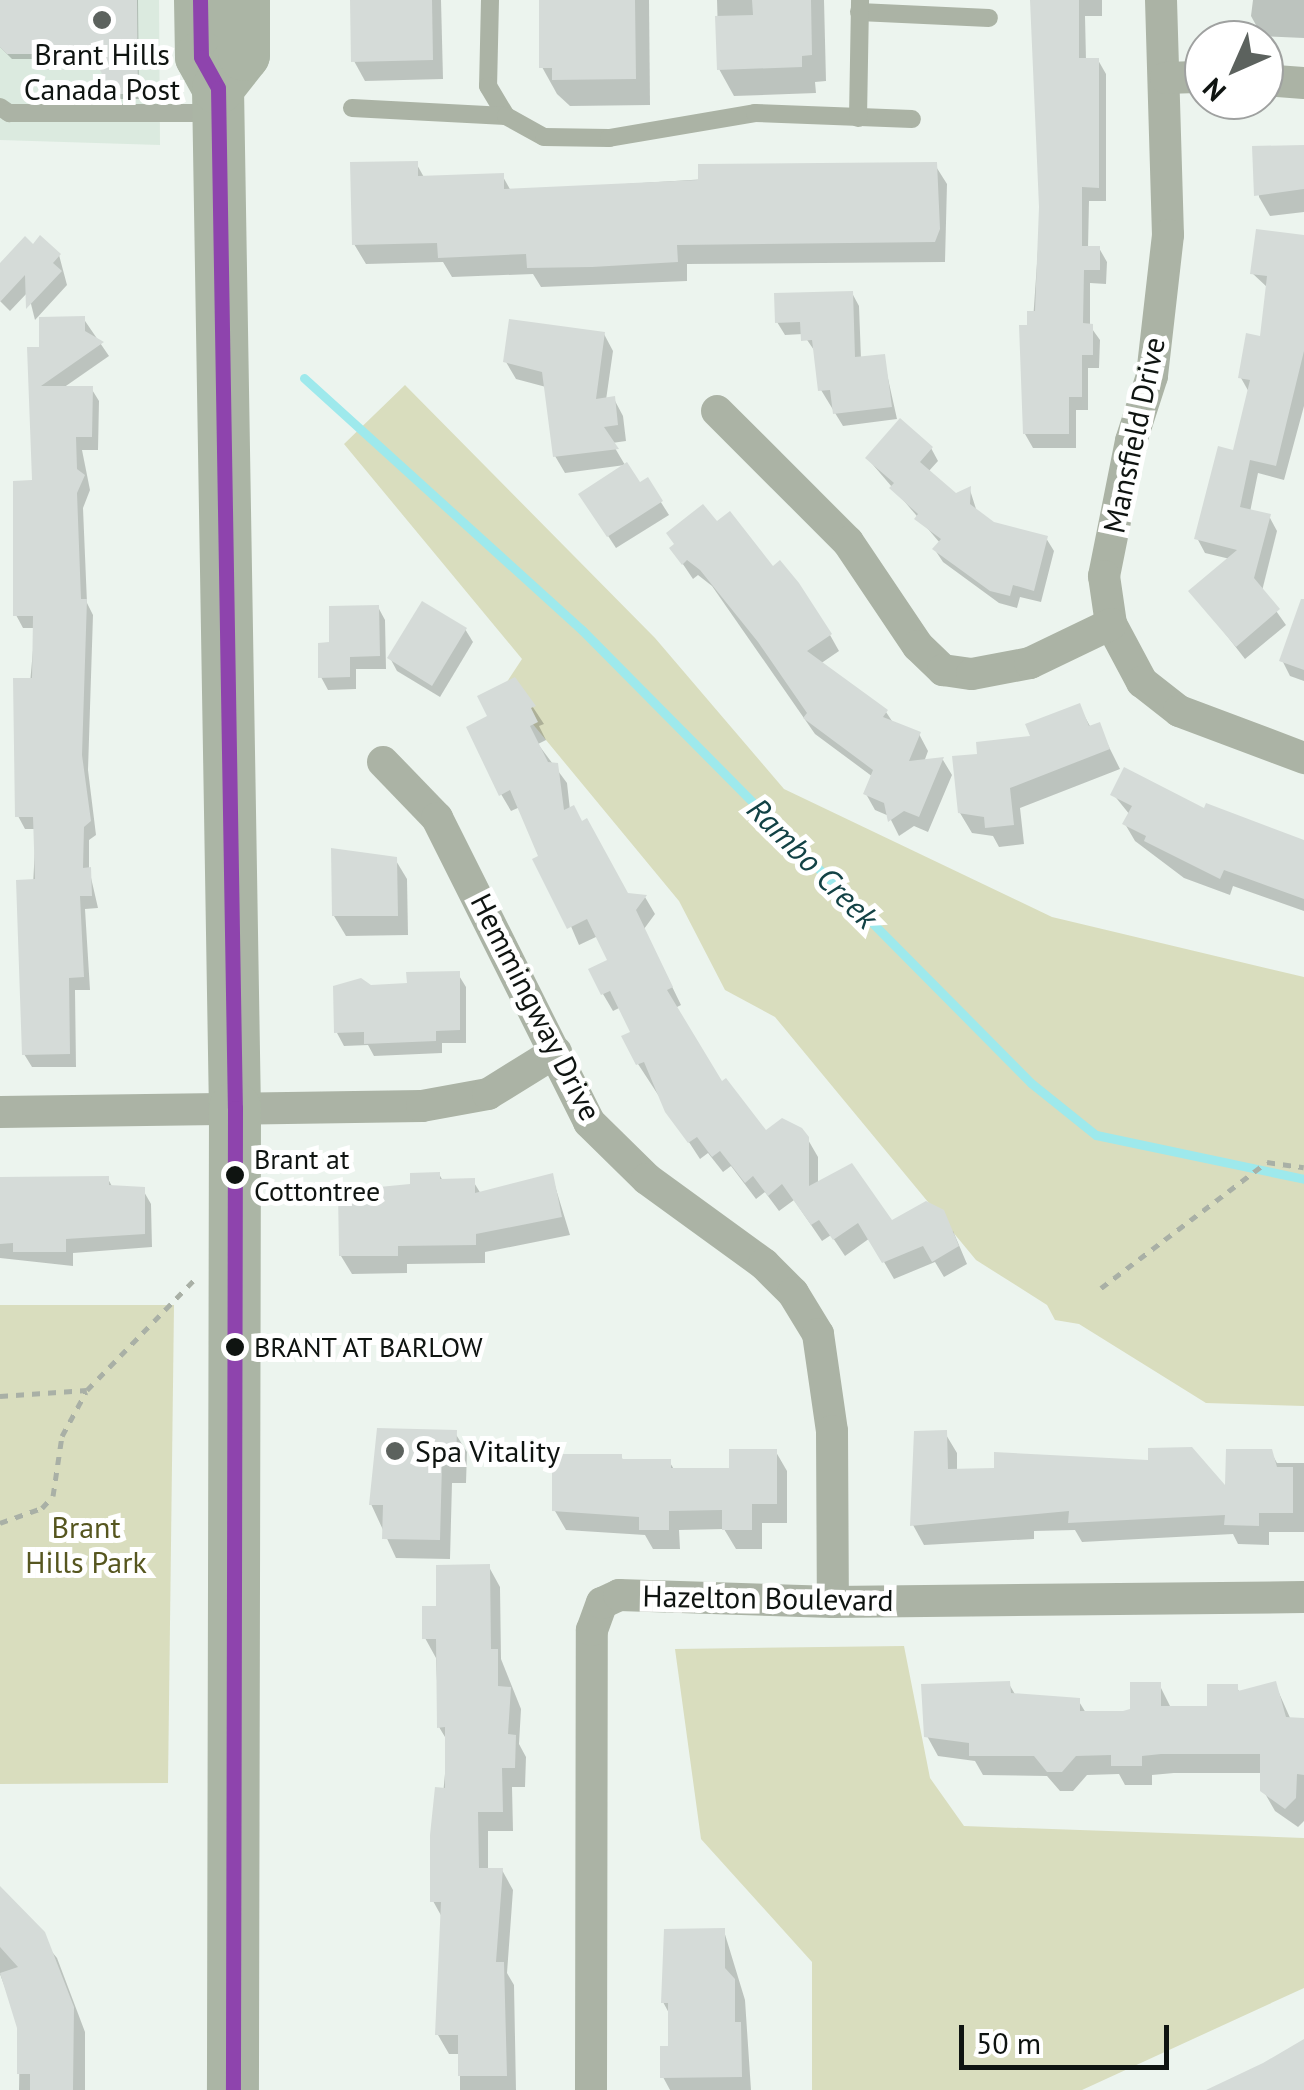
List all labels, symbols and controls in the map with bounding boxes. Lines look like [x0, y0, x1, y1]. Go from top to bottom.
marker: Brant Hills Canada Post [91, 9, 113, 31]
north arrow [1184, 20, 1284, 120]
place label: Brant Hills Canada Post [24, 36, 180, 106]
text: N [1194, 71, 1233, 110]
street label: Mansfield Drive [1096, 334, 1172, 536]
water label: Rambo Creek [740, 790, 886, 936]
street label: Hemmingway Drive [463, 887, 609, 1127]
place label: Brant at Cottontree [254, 1142, 380, 1208]
marker: Brant at Cottontree [225, 1165, 245, 1185]
place label: BRANT AT BARLOW [254, 1330, 486, 1364]
marker: BRANT AT BARLOW [225, 1337, 245, 1357]
place label: Spa Vitality [415, 1433, 561, 1469]
marker: Spa Vitality [384, 1440, 406, 1462]
park label: Brant Hills Park [25, 1509, 147, 1580]
street label: Hazelton Boulevard [642, 1578, 894, 1618]
scale bar [964, 2005, 1174, 2067]
text: 50 m [976, 2023, 1041, 2062]

